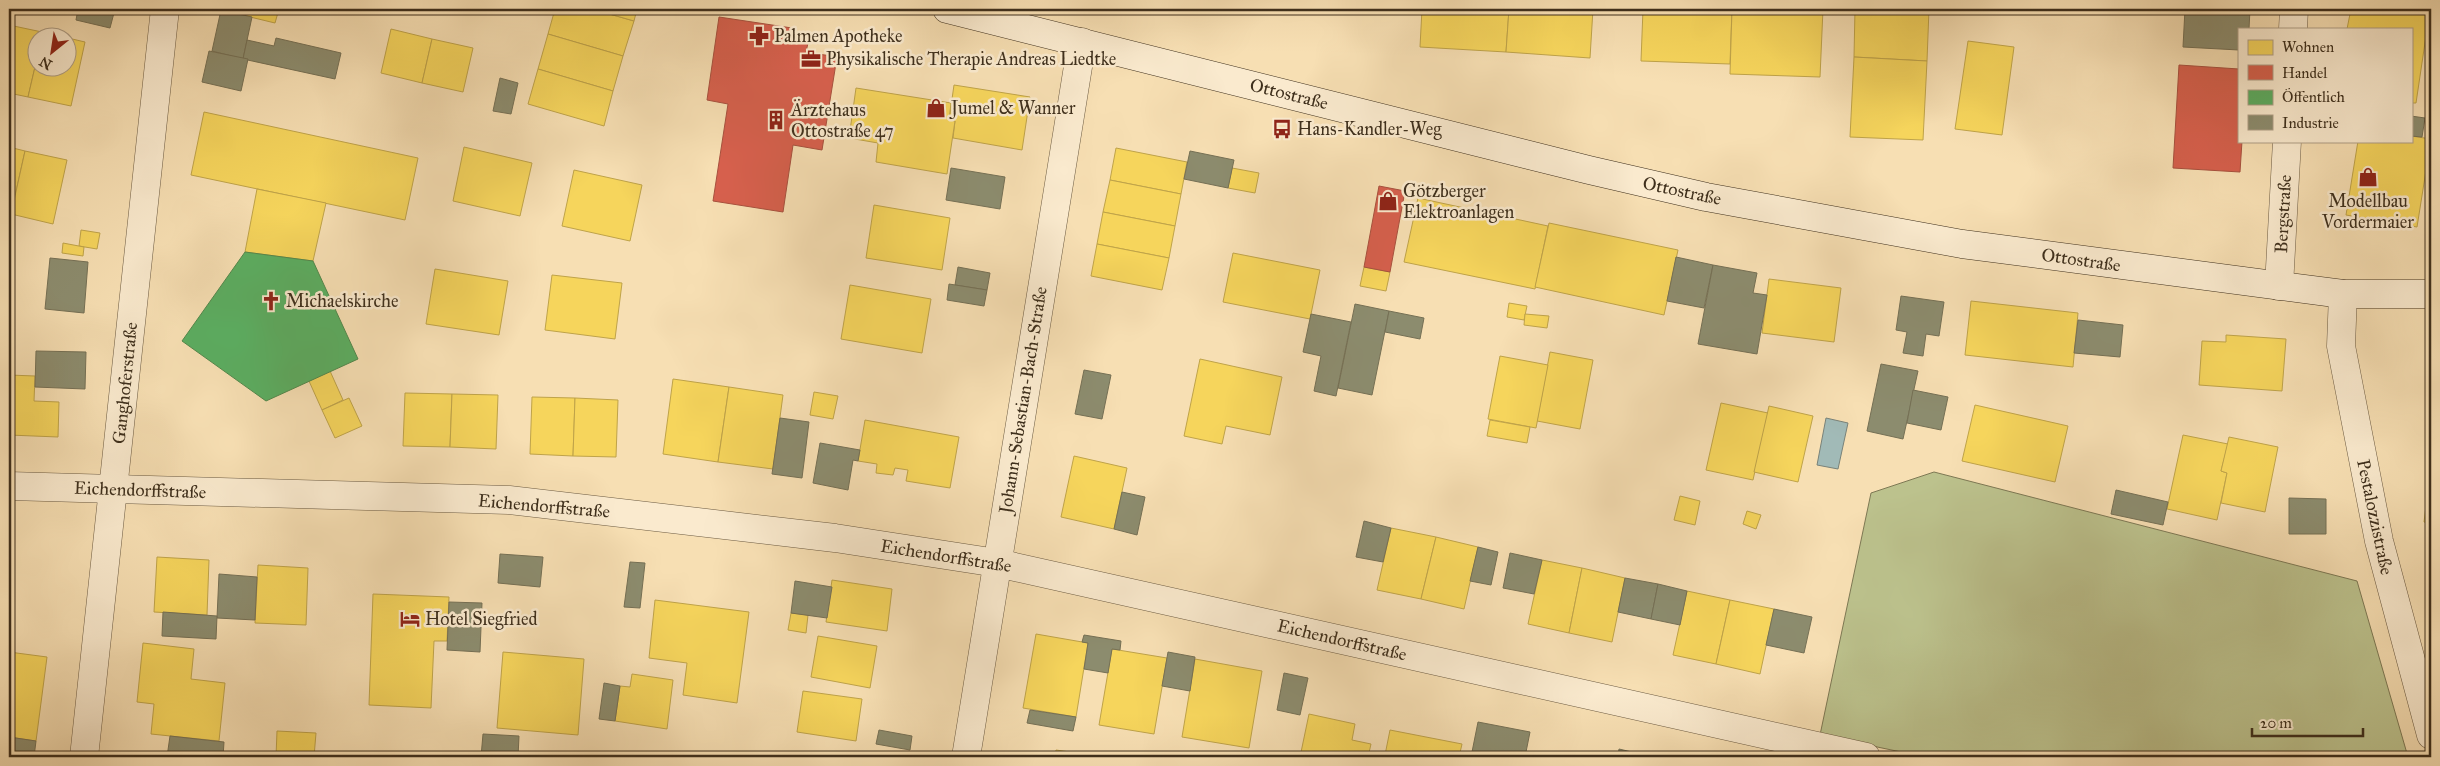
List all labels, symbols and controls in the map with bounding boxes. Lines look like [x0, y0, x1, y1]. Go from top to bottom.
pharmacy icon: Palmen Apotheke [748, 25, 770, 47]
place label: Palmen Apotheke [774, 25, 902, 47]
north arrow [28, 28, 78, 78]
legend [2238, 28, 2412, 142]
text: Wohnen [2282, 38, 2334, 56]
office icon: Physikalische Therapie Andreas Liedtke [800, 48, 822, 70]
place label: Physikalische Therapie Andreas Liedtke [826, 48, 1116, 70]
text: N [36, 52, 55, 73]
text: Handel [2282, 64, 2328, 82]
street label: Ottostraße [1248, 74, 1330, 114]
text: Öffentlich [2282, 87, 2345, 106]
shop icon: Jumel & Wanner [925, 97, 947, 119]
place label: Jumel & Wanner [949, 97, 1076, 120]
place label: Ärztehaus Ottostraße 47 [790, 99, 894, 142]
building icon: Ärztehaus Ottostraße 47 [765, 109, 787, 131]
text: Industrie [2282, 114, 2339, 132]
bus stop icon: Hans-Kandler-Weg [1271, 118, 1293, 140]
place label: Hans-Kandler-Weg [1297, 118, 1442, 141]
shop icon: Modellbau Vordermaier [2357, 166, 2379, 188]
street label: Ottostraße [1641, 172, 1723, 210]
street label: Bergstraße [2270, 174, 2297, 254]
place label: Götzberger Elektroanlagen [1403, 180, 1514, 224]
shop icon: Götzberger Elektroanlagen [1377, 190, 1399, 212]
place label: Modellbau Vordermaier [2321, 190, 2414, 233]
street label: Ottostraße [2040, 244, 2122, 276]
street label: Johann-Sebastian-Bach-Straße [994, 285, 1053, 517]
church icon: Michaelskirche [260, 290, 282, 312]
place label: Michaelskirche [286, 290, 399, 312]
street label: Ganghoferstraße [108, 321, 143, 445]
street label: Pestalozzistraße [2352, 457, 2398, 577]
street label: Eichendorffstraße [73, 477, 207, 503]
street label: Eichendorffstraße [477, 489, 611, 523]
street label: Eichendorffstraße [879, 535, 1013, 577]
hotel icon: Hotel Siegfried [399, 608, 421, 630]
place label: Hotel Siegfried [425, 608, 538, 631]
street label: Eichendorffstraße [1275, 614, 1409, 666]
scale bar [2252, 706, 2364, 738]
text: 20 m [2260, 714, 2292, 732]

